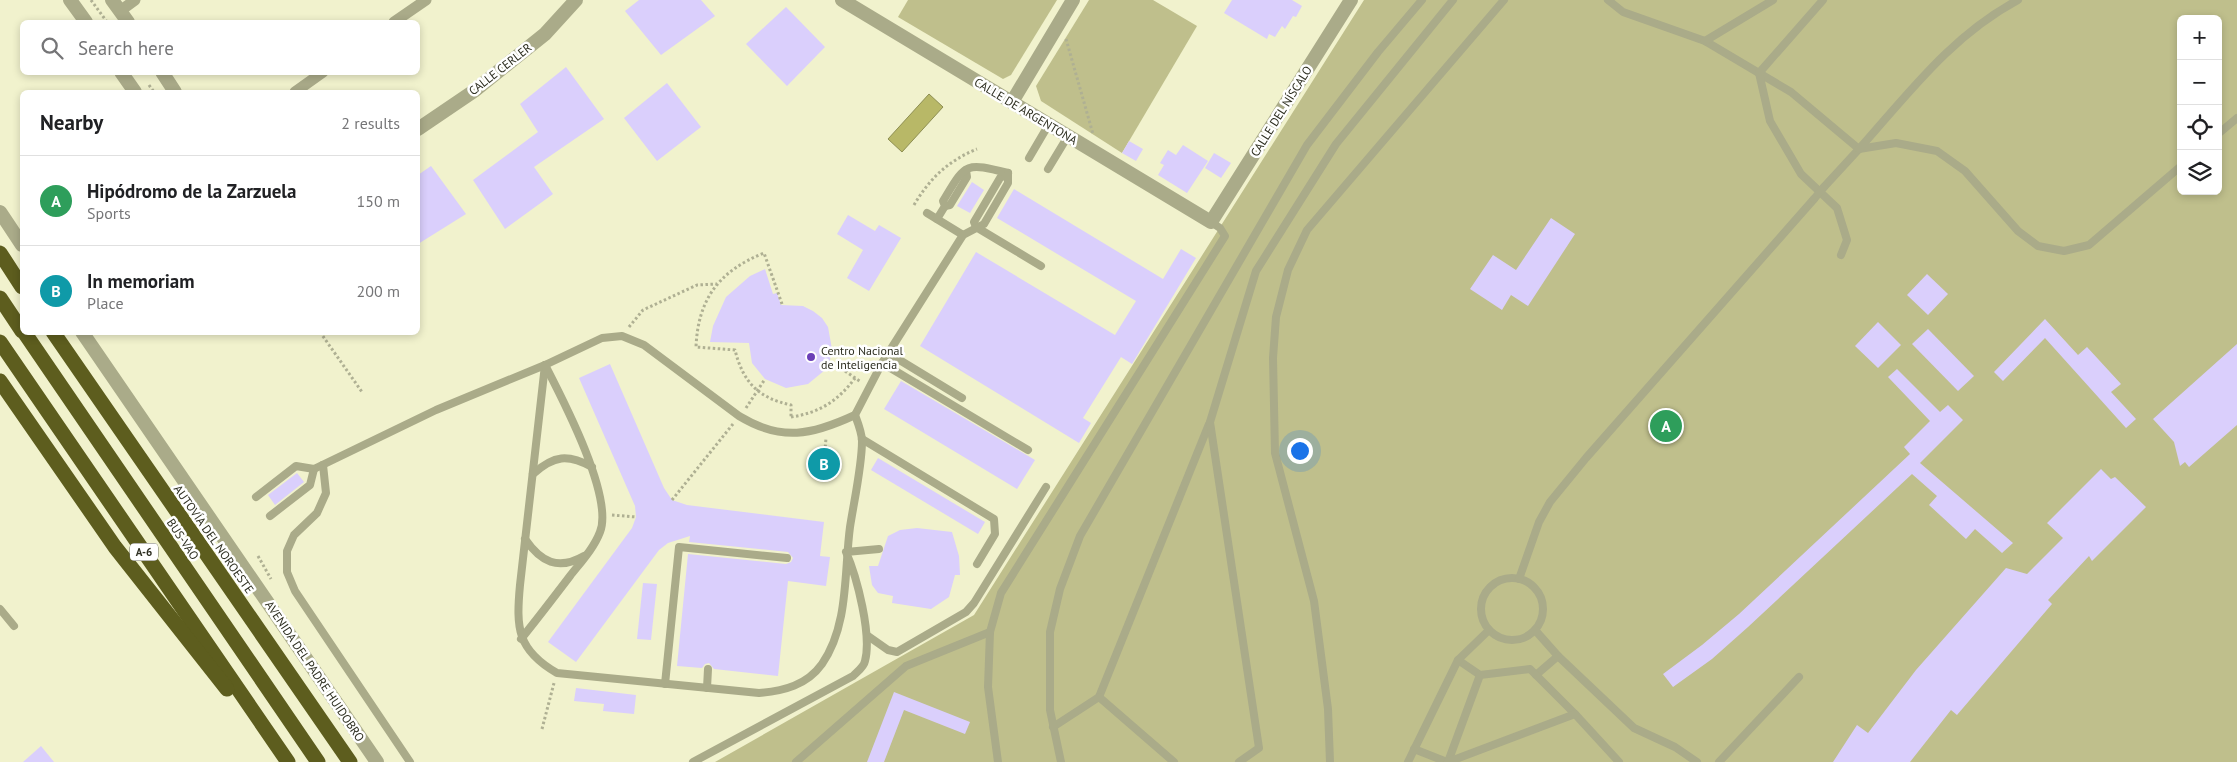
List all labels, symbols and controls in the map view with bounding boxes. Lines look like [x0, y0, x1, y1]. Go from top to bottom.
map controls [2177, 15, 2222, 195]
button: + [2177, 15, 2222, 60]
search box [20, 20, 420, 75]
icon: search [38, 34, 66, 62]
text: Search here [78, 36, 174, 60]
street label: CALLE CERLER [466, 40, 534, 98]
button: − [2177, 60, 2222, 105]
street label: CALLE DEL NÍSCALO [1247, 63, 1315, 159]
street label: CALLE DE ARGENTONA [972, 74, 1080, 148]
button: locate [2177, 105, 2222, 150]
text: Nearby [40, 109, 103, 136]
text: 2 results [341, 113, 400, 133]
button: layers [2177, 150, 2222, 195]
text: Hipódromo de la Zarzuela [87, 179, 296, 203]
text: A [51, 191, 61, 211]
text: 150 m [357, 191, 400, 211]
text: Sports [87, 203, 131, 223]
text: In memoriam [87, 269, 195, 293]
text: B [51, 281, 61, 301]
text: 200 m [357, 281, 400, 301]
text: Place [87, 293, 124, 313]
place label: Centro Nacional de Inteligencia [821, 343, 903, 372]
marker: Centro Nacional de Inteligencia [805, 351, 817, 363]
pin: A [1650, 407, 1682, 445]
your location [1287, 438, 1313, 464]
pin: B [808, 445, 840, 483]
street label: AUTOVÍA DEL NOROESTE [171, 482, 257, 596]
street label: BUS-VAO [164, 516, 202, 562]
road number: A-6 [130, 544, 158, 560]
street label: AVENIDA DEL PADRE HUIDOBRO [262, 598, 368, 744]

